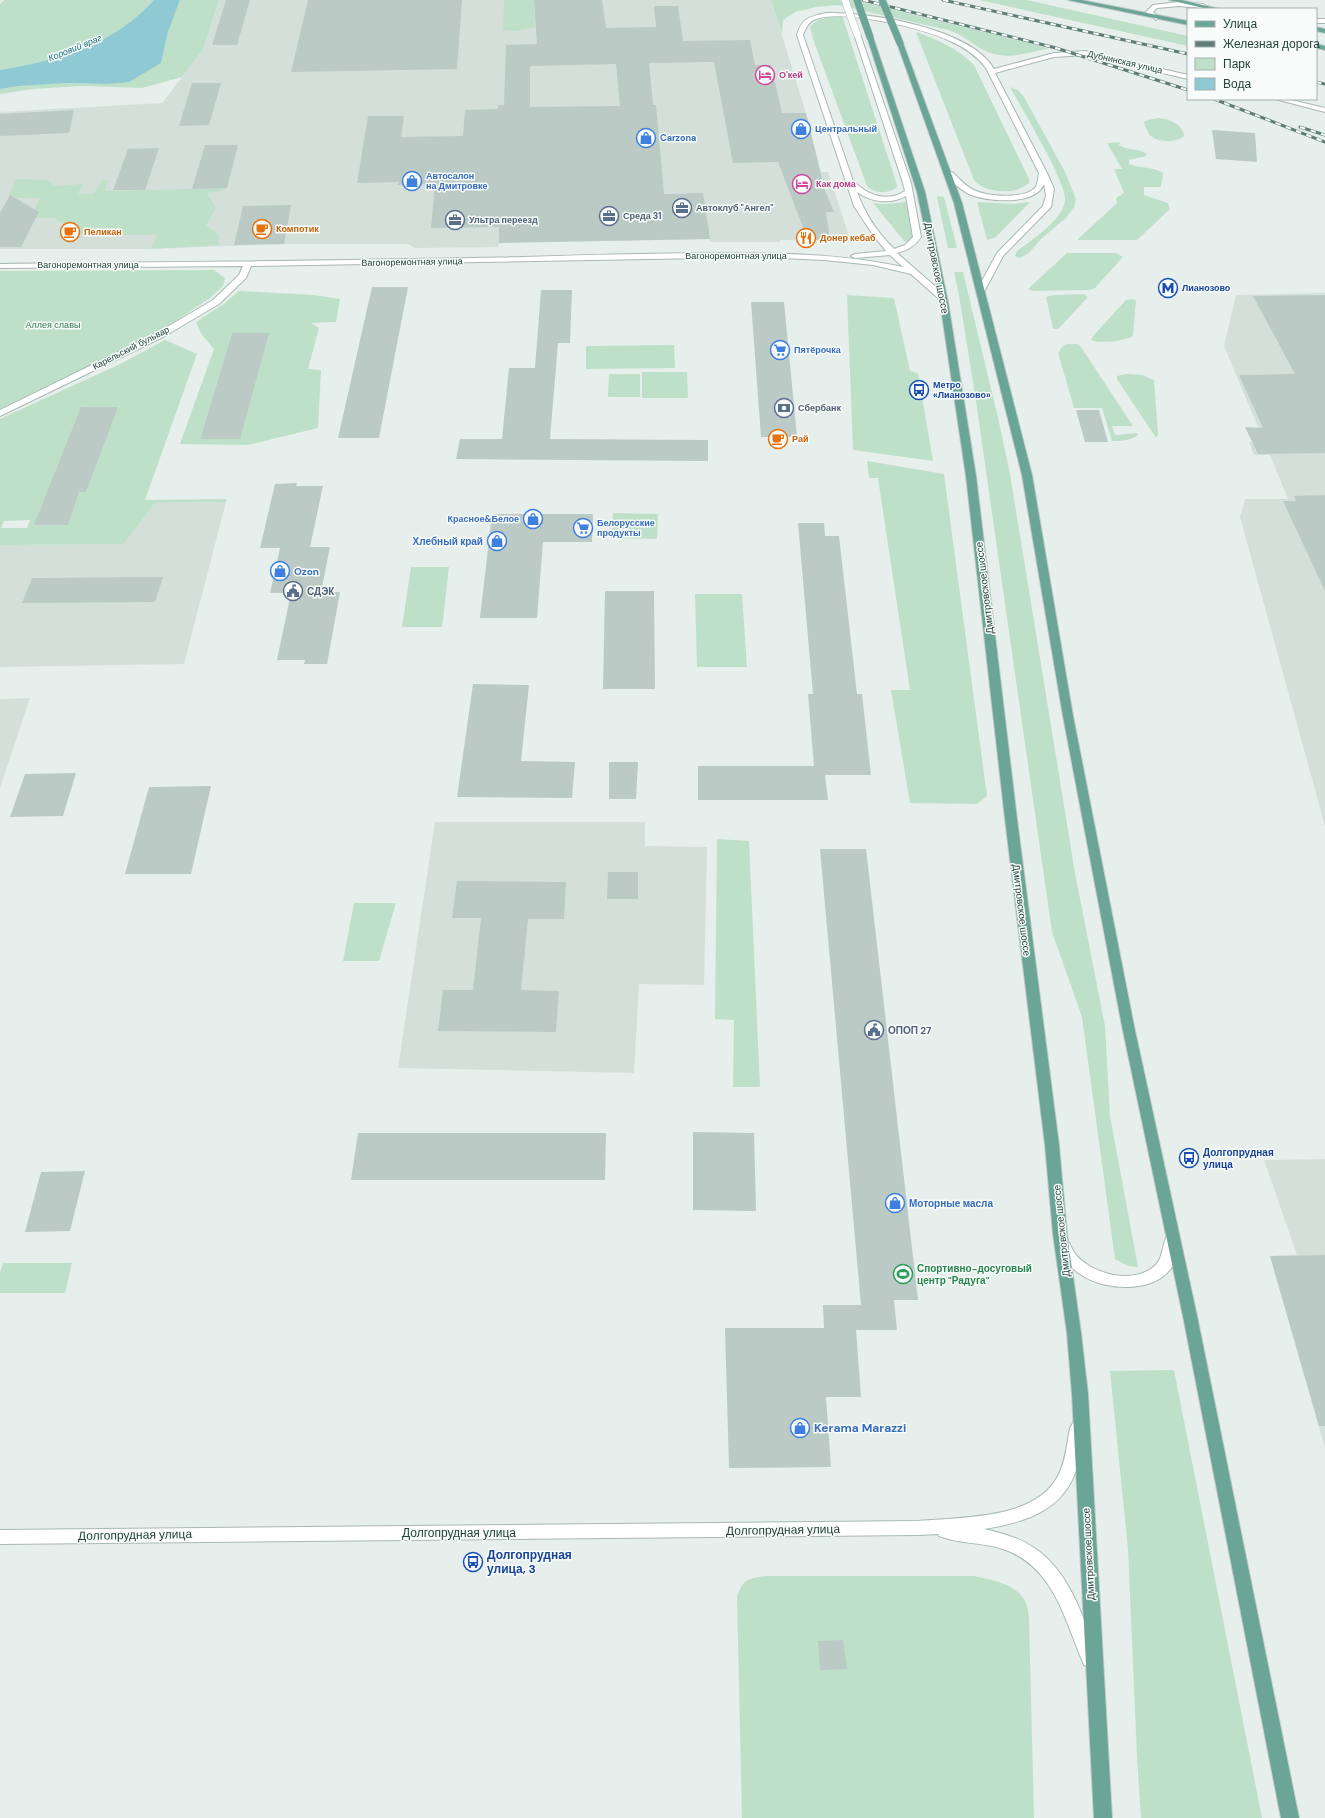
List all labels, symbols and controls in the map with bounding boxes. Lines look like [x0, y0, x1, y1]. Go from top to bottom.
legend [1187, 8, 1317, 100]
text: Улица [1223, 16, 1257, 32]
water label: Коровий враг [46, 32, 104, 64]
text: Железная дорога [1223, 36, 1320, 52]
street label: Дубнинская улица [1086, 48, 1164, 76]
text: Парк [1223, 56, 1251, 72]
hotel icon: О'кей [754, 64, 776, 86]
place label: О'кей [779, 69, 803, 81]
text: Вода [1223, 76, 1251, 92]
shop icon: Центральный [790, 118, 812, 140]
place label: Центральный [815, 123, 877, 135]
shop icon: Carzona [635, 127, 657, 149]
place label: Carzona [660, 132, 696, 144]
shop icon: Автосалон на Дмитровке [401, 170, 423, 192]
place label: Автосалон на Дмитровке [426, 170, 488, 192]
hotel icon: Как дома [791, 173, 813, 195]
place label: Как дома [816, 178, 857, 190]
office icon: Автоклуб "Ангел" [671, 197, 693, 219]
place label: Автоклуб "Ангел" [696, 202, 774, 214]
office icon: Среда 31 [598, 205, 620, 227]
office icon: Ультра переезд [444, 209, 466, 231]
place label: Среда 31 [623, 210, 661, 222]
place label: Ультра переезд [469, 214, 538, 226]
cafe icon: Компотик [251, 218, 273, 240]
cafe icon: Пеликан [59, 221, 81, 243]
street label: Дмитровское шоссе [921, 221, 952, 315]
place label: Компотик [276, 223, 319, 235]
place label: Пеликан [84, 226, 122, 238]
restaurant icon: Донер кебаб [795, 227, 817, 249]
place label: Донер кебаб [820, 232, 876, 244]
street label: Вагоноремонтная улица [685, 250, 787, 262]
street label: Вагоноремонтная улица [361, 255, 463, 269]
street label: Вагоноремонтная улица [37, 259, 139, 271]
metro station icon: Лианозово [1157, 277, 1179, 299]
place label: Лианозово [1182, 282, 1231, 294]
park label: Аллея славы [26, 319, 80, 331]
street label: Карельский бульвар [91, 323, 171, 373]
supermarket icon: Пятёрочка [769, 339, 791, 361]
place label: Пятёрочка [794, 344, 842, 356]
bus stop icon: Метро «Лианозово» [908, 379, 930, 401]
place label: Метро «Лианозово» [933, 379, 991, 401]
bank icon: Сбербанк [773, 397, 795, 419]
place label: Сбербанк [798, 402, 841, 414]
cafe icon: Рай [767, 428, 789, 450]
place label: Рай [792, 433, 808, 445]
shop icon: Красное&Белое [522, 508, 544, 530]
place label: Красное&Белое [447, 513, 519, 525]
supermarket icon: Белорусские продукты [572, 517, 594, 539]
place label: Белорусские продукты [597, 517, 655, 539]
shop icon: Хлебный край [486, 530, 508, 552]
place label: Хлебный край [413, 535, 483, 548]
street label: Дмитровское шоссе [972, 541, 997, 635]
shop icon: Ozon [269, 560, 291, 582]
place label: Ozon [294, 565, 319, 578]
public building icon: СДЭК [282, 580, 304, 602]
place label: СДЭК [307, 585, 335, 598]
street label: Дмитровское шоссе [1009, 863, 1034, 957]
public building icon: ОПОП 27 [863, 1019, 885, 1041]
place label: ОПОП 27 [888, 1024, 932, 1037]
place label: Долгопрудная улица [1203, 1146, 1274, 1171]
bus stop icon: Долгопрудная улица [1178, 1147, 1200, 1169]
street label: Дмитровское шоссе [1050, 1184, 1073, 1278]
shop icon: Моторные масла [884, 1192, 906, 1214]
place label: Моторные масла [909, 1197, 993, 1210]
place label: Спортивно-досуговый центр "Радуга" [917, 1262, 1032, 1287]
sports icon: Спортивно-досуговый центр "Радуга" [892, 1263, 914, 1285]
shop icon: Kerama Marazzi [789, 1417, 811, 1439]
place label: Kerama Marazzi [814, 1420, 906, 1436]
street label: Дмитровское шоссе [1080, 1507, 1097, 1601]
street label: Долгопрудная улица [726, 1521, 840, 1539]
street label: Долгопрудная улица [402, 1525, 516, 1541]
street label: Долгопрудная улица [78, 1526, 192, 1544]
place label: Долгопрудная улица, 3 [487, 1547, 572, 1577]
bus stop icon: Долгопрудная улица, 3 [462, 1551, 484, 1573]

